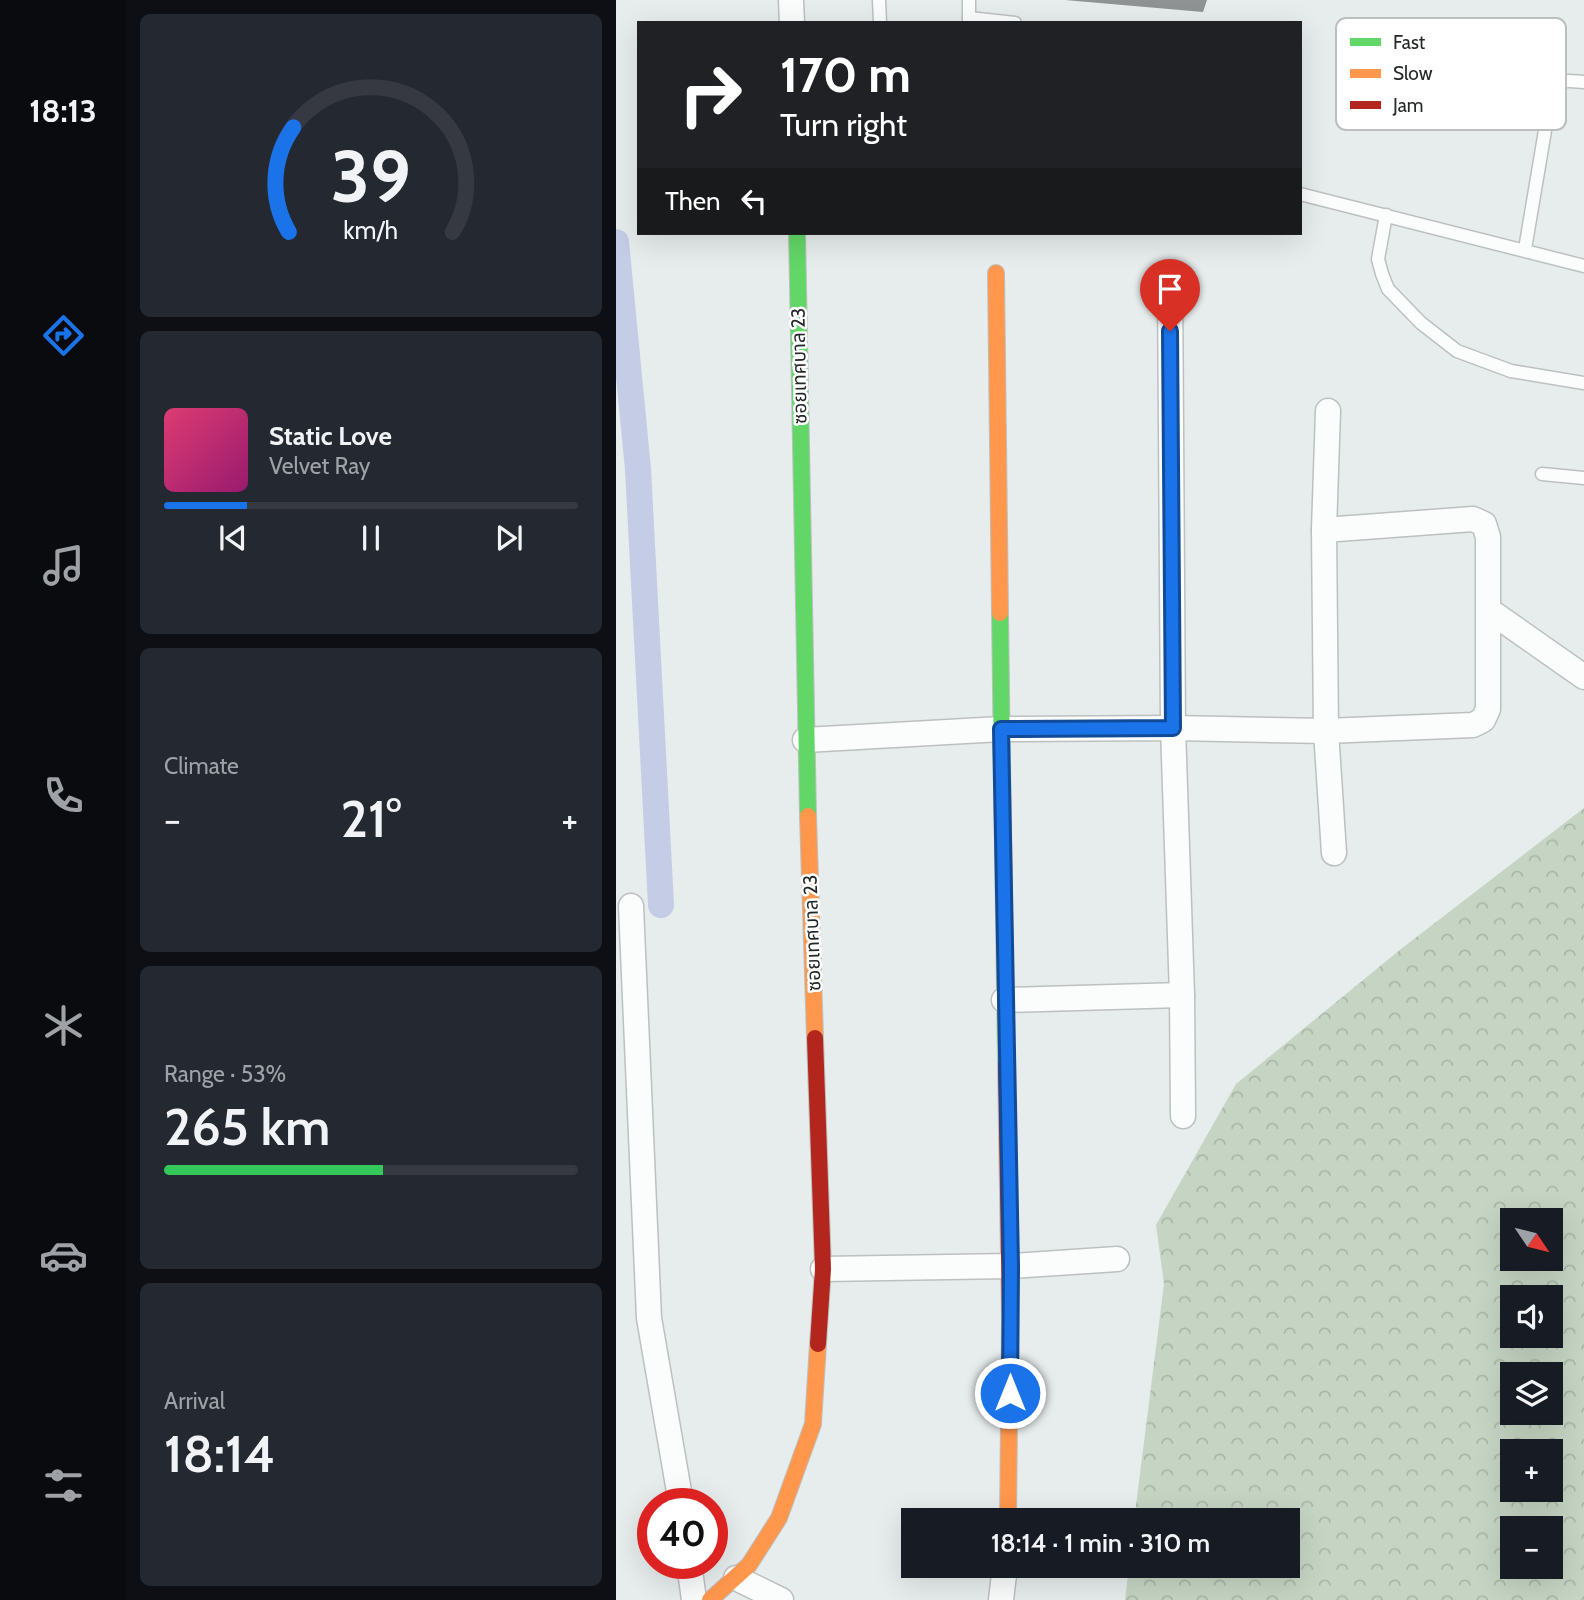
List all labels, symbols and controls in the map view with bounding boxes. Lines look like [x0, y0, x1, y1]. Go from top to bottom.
legend [1336, 18, 1566, 130]
text: Fast [1393, 31, 1426, 54]
text: 170 m [780, 45, 911, 104]
icon: right [665, 49, 756, 140]
text: Slow [1393, 62, 1433, 85]
text: 18:13 [29, 91, 97, 130]
text: Jam [1392, 94, 1423, 117]
text: Turn right [780, 105, 907, 144]
text: 39 [331, 132, 411, 220]
icon: left [735, 182, 773, 220]
text: Then [665, 185, 721, 217]
text: km/h [344, 214, 398, 244]
pin [1140, 259, 1200, 331]
icon: arrive [1151, 270, 1189, 308]
street label: ซอยเทศบาล 23 [786, 308, 812, 424]
icon: directions [39, 311, 88, 360]
text: Static Love [269, 420, 392, 452]
text: Velvet Ray [269, 452, 370, 480]
icon: previous [214, 519, 252, 557]
icon: pause [352, 519, 390, 557]
icon: next [490, 519, 528, 557]
icon: music [39, 541, 88, 590]
text: Climate [164, 752, 239, 780]
icon: phone [39, 771, 88, 820]
text: 21° [341, 787, 401, 850]
text: − [164, 796, 181, 843]
text: + [561, 796, 578, 843]
street label: ซอยเทศบาล 23 [798, 874, 826, 992]
icon: climate [39, 1001, 88, 1050]
text: Range · 53% [164, 1060, 286, 1088]
text: 265 km [164, 1095, 330, 1158]
north arrow [1500, 1208, 1563, 1270]
map controls [1500, 1208, 1563, 1579]
icon: car [39, 1231, 88, 1280]
button: sound [1500, 1285, 1563, 1348]
position arrow [973, 1356, 1047, 1430]
button: layers [1500, 1362, 1563, 1425]
text: Arrival [164, 1387, 225, 1415]
text: 18:14 [164, 1422, 275, 1485]
button: + [1500, 1439, 1563, 1502]
icon: filters [39, 1461, 88, 1510]
speed limit sign: 40 [637, 1488, 728, 1579]
button: − [1500, 1516, 1563, 1579]
text: 18:14 · 1 min · 310 m [991, 1527, 1210, 1559]

